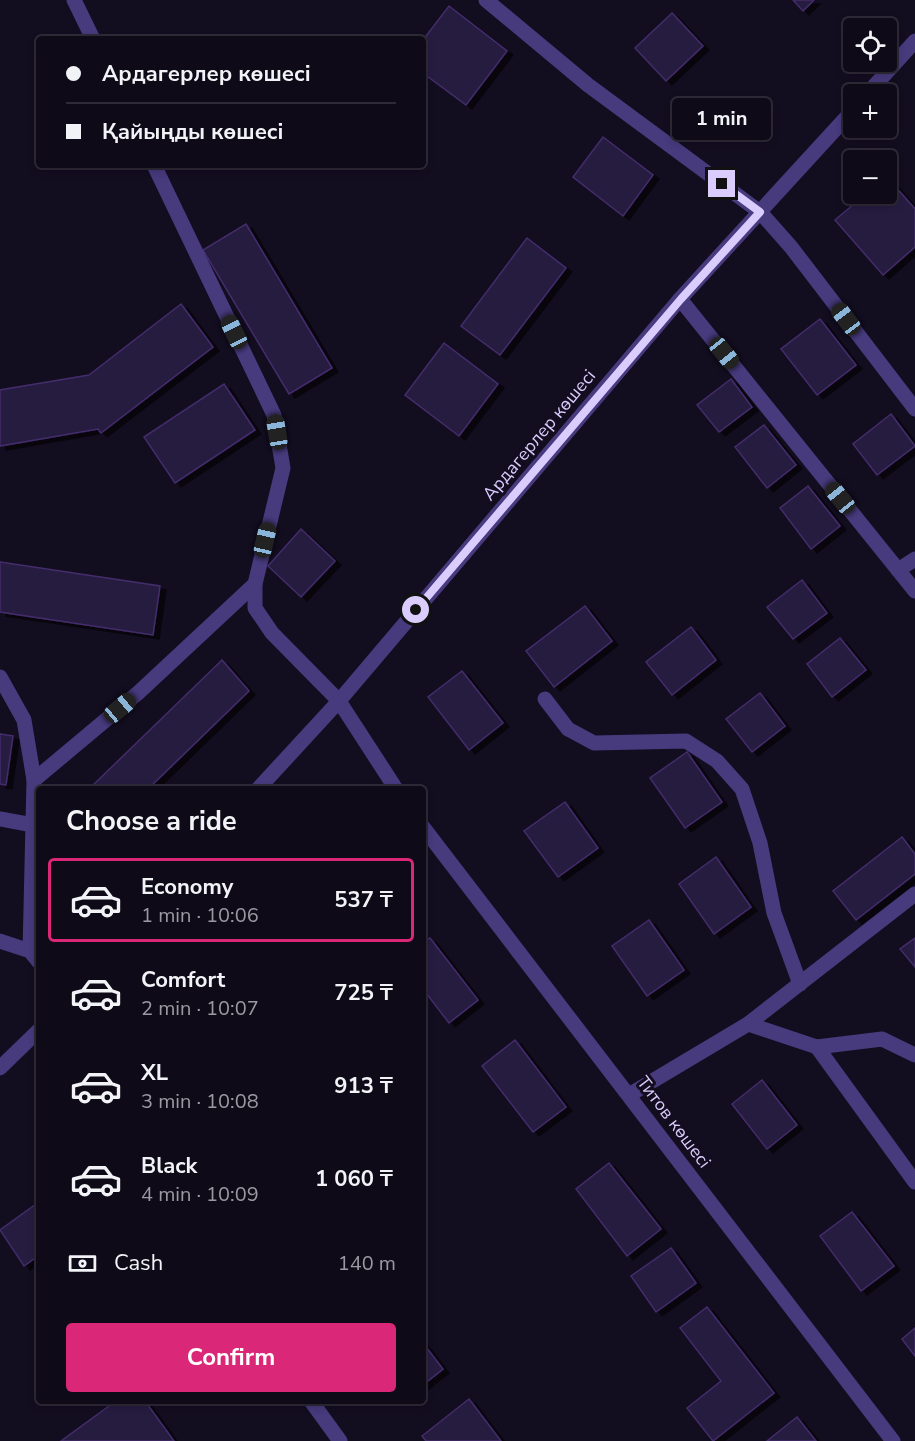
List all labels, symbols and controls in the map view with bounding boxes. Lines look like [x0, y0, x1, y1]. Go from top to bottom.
map controls [843, 18, 897, 204]
button: locate [843, 18, 897, 72]
text: Ардагерлер көшесі [102, 59, 311, 89]
button: + [843, 84, 897, 138]
callout: 1 min [672, 97, 771, 139]
text: 1 min [696, 105, 747, 132]
text: Қайыңды көшесі [102, 117, 283, 147]
button: − [843, 150, 897, 204]
route end [708, 170, 735, 197]
car [828, 299, 864, 339]
car [218, 312, 250, 352]
car [706, 333, 742, 373]
street label: Ардагерлер көшесі [477, 364, 601, 506]
car [265, 413, 289, 451]
car [822, 478, 858, 518]
car [252, 520, 278, 560]
route start [402, 596, 429, 623]
car [100, 690, 140, 726]
text: Choose a ride [66, 803, 237, 840]
text: Economy [141, 872, 233, 902]
icon: car [69, 873, 123, 927]
text: 537 ₸ [334, 885, 393, 915]
text: 1 min · 10:06 [141, 902, 259, 929]
text: Comfort [141, 965, 225, 995]
icon: car [69, 966, 123, 1020]
text: 725 ₸ [334, 978, 393, 1008]
text: 2 min · 10:07 [141, 995, 259, 1022]
text: XL [141, 1058, 168, 1088]
icon: car [69, 1059, 123, 1113]
text: 913 ₸ [334, 1071, 393, 1101]
street label: Титов көшесі [632, 1071, 716, 1173]
text: 3 min · 10:08 [141, 1088, 259, 1115]
text: Black [141, 1151, 197, 1181]
icon: car [69, 1152, 123, 1206]
text: 1 060 ₸ [315, 1164, 393, 1194]
text: 4 min · 10:09 [141, 1181, 259, 1208]
icon: cash [66, 1247, 99, 1280]
text: Cash [114, 1248, 163, 1278]
text: 140 m [338, 1250, 396, 1277]
button: Confirm [66, 1323, 396, 1392]

